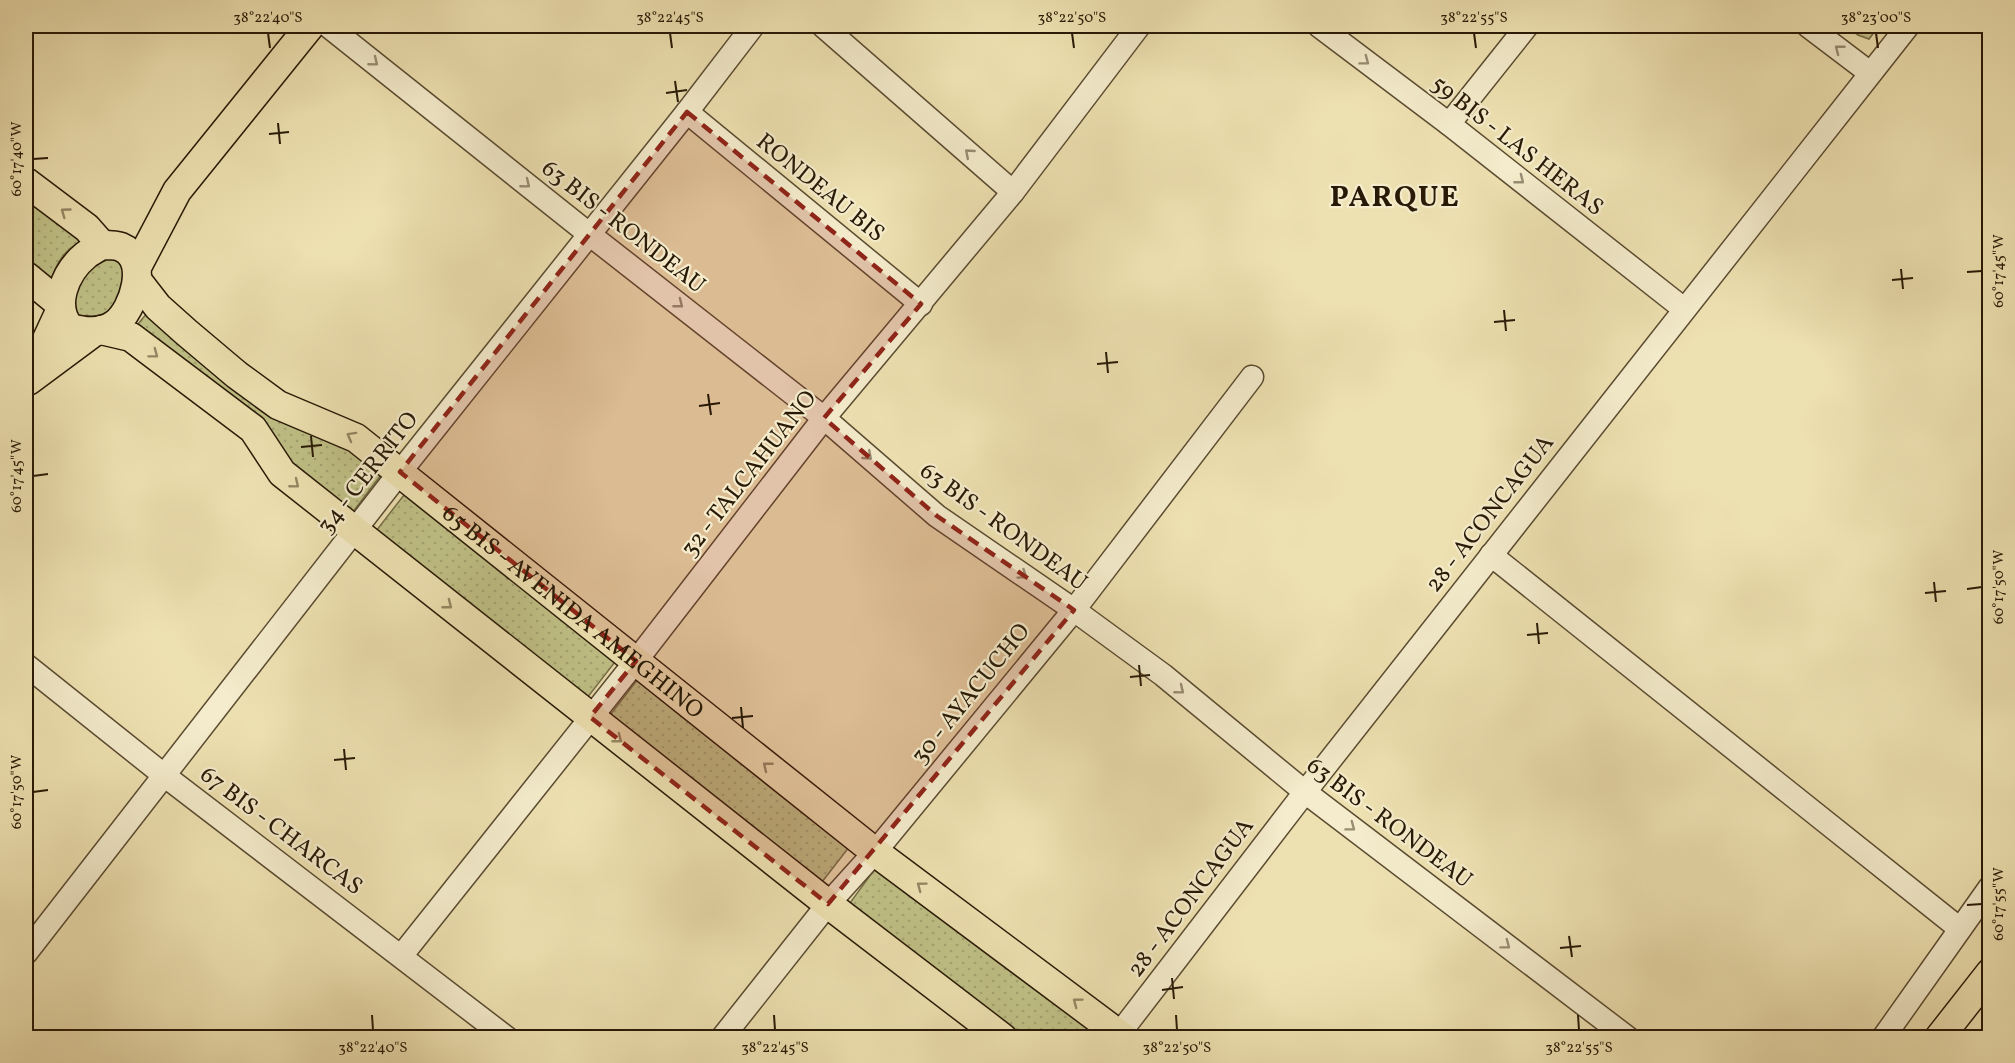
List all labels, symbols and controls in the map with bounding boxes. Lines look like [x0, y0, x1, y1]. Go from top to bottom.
text: 38°22'40"S [233, 8, 303, 29]
text: 38°22'45"S [636, 8, 704, 29]
text: 38°22'50"S [1038, 8, 1106, 29]
text: 38°22'55"S [1440, 8, 1508, 29]
text: 38°23'00"S [1841, 8, 1911, 29]
one-way arrow [1835, 46, 1846, 57]
one-way arrow [1359, 53, 1370, 64]
one-way arrow [367, 55, 378, 66]
street label: 59 BIS - LAS HERAS [1423, 68, 1610, 225]
text: 60°17'40"W [7, 121, 28, 197]
street label: RONDEAU BIS [748, 126, 891, 251]
one-way arrow [965, 150, 976, 161]
street label: 63 BIS - RONDEAU [534, 153, 712, 303]
one-way arrow [1513, 172, 1524, 183]
one-way arrow [519, 176, 530, 187]
district label: PARQUE [1330, 177, 1460, 219]
one-way arrow [61, 209, 72, 220]
text: 60°17'45"W [1989, 234, 2010, 308]
one-way arrow [673, 297, 684, 308]
one-way arrow [147, 346, 158, 357]
street label: 32 - TALCAHUANO [674, 384, 826, 565]
street label: 34 - CERRITO [310, 405, 427, 542]
street label: 28 - ACONCAGUA [1418, 428, 1563, 600]
one-way arrow [347, 432, 357, 443]
text: 60°17'45"W [7, 439, 28, 513]
one-way arrow [862, 449, 872, 460]
street label: 63 BIS - RONDEAU [912, 455, 1094, 600]
one-way arrow [288, 477, 299, 488]
street label: 65 BIS - AVENIDA AMEGHINO [434, 498, 710, 728]
text: 60°17'50"W [1989, 550, 2010, 624]
one-way arrow [1016, 568, 1027, 579]
one-way arrow [441, 598, 452, 609]
street label: 30 - AYACUCHO [904, 616, 1039, 772]
one-way arrow [1173, 682, 1184, 693]
one-way arrow [611, 731, 622, 742]
street label: 63 BIS - RONDEAU [1299, 750, 1479, 897]
text: 60°17'50"W [7, 755, 28, 829]
street label: 67 BIS - CHARCAS [192, 759, 369, 904]
one-way arrow [763, 762, 774, 773]
street label: 28 - ACONCAGUA [1120, 811, 1263, 985]
one-way arrow [1344, 820, 1355, 831]
text: 60°17'55"W [1989, 867, 2010, 941]
one-way arrow [916, 882, 927, 893]
one-way arrow [1500, 938, 1511, 949]
one-way arrow [1073, 999, 1084, 1010]
text: 38°22'40"S [338, 1038, 408, 1059]
text: 38°22'45"S [741, 1038, 809, 1059]
text: 38°22'50"S [1143, 1038, 1211, 1059]
text: 38°22'55"S [1545, 1038, 1613, 1059]

